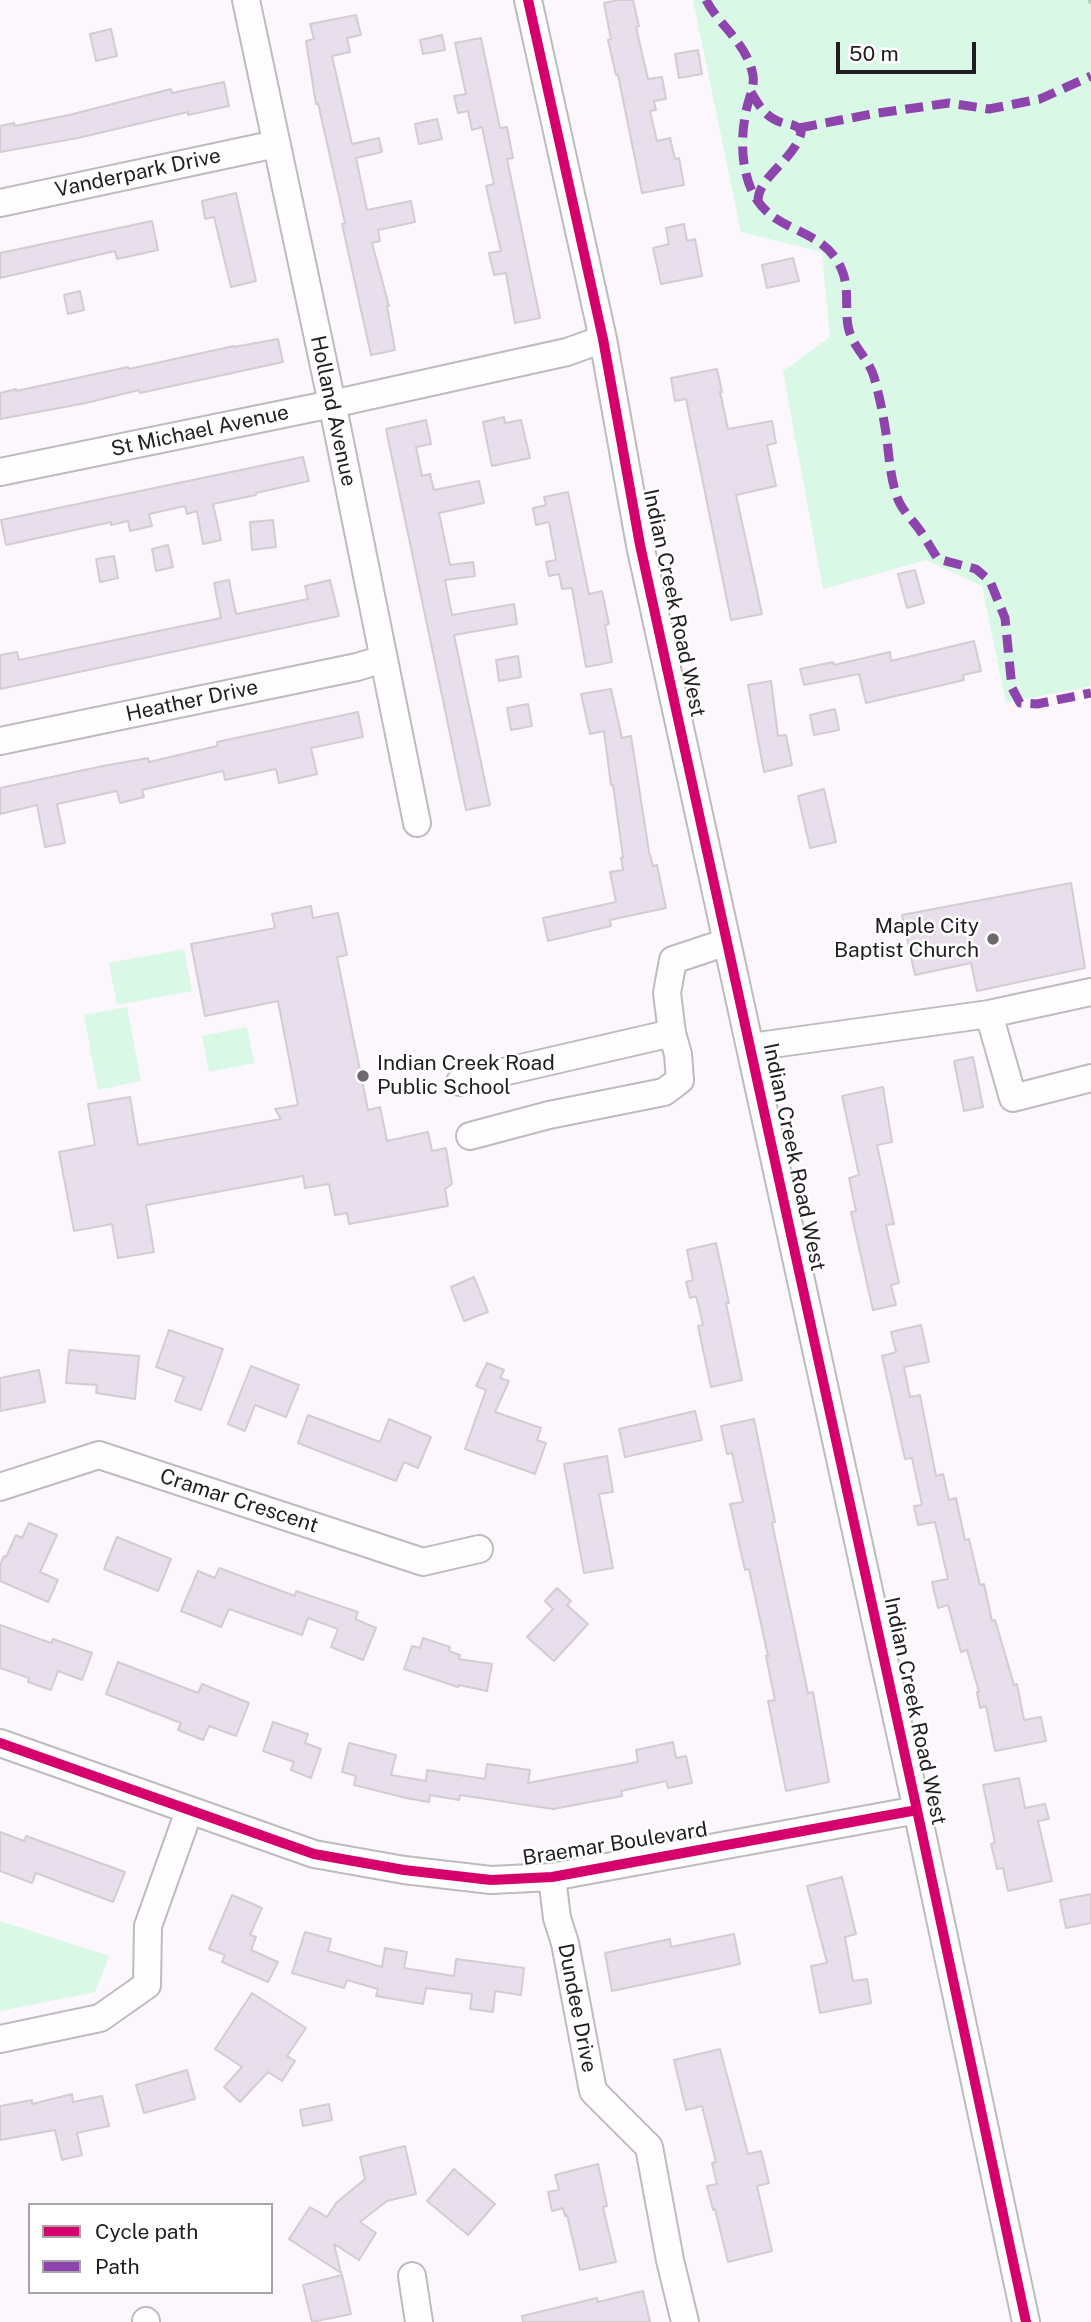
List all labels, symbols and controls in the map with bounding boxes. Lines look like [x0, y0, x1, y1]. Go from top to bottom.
scale bar [839, 28, 979, 72]
text: 50 m [849, 41, 899, 66]
street label: Vanderpark Drive [53, 143, 223, 203]
street label: Holland Avenue [305, 333, 361, 489]
street label: St Michael Avenue [109, 400, 291, 462]
street label: Indian Creek Road West [638, 487, 710, 719]
street label: Heather Drive [124, 675, 260, 727]
place label: Maple City Baptist Church [834, 914, 979, 964]
marker: Maple City Baptist Church [985, 931, 1001, 947]
street label: Indian Creek Road West [758, 1041, 830, 1273]
place label: Indian Creek Road Public School [377, 1051, 555, 1101]
marker: Indian Creek Road Public School [355, 1068, 371, 1084]
street label: Cramar Crescent [157, 1464, 321, 1538]
street label: Indian Creek Road West [879, 1595, 951, 1827]
street label: Braemar Boulevard [521, 1817, 709, 1871]
street label: Dundee Drive [552, 1941, 602, 2075]
legend [28, 2203, 273, 2294]
text: Cycle path [95, 2219, 198, 2244]
text: Path [95, 2254, 140, 2279]

